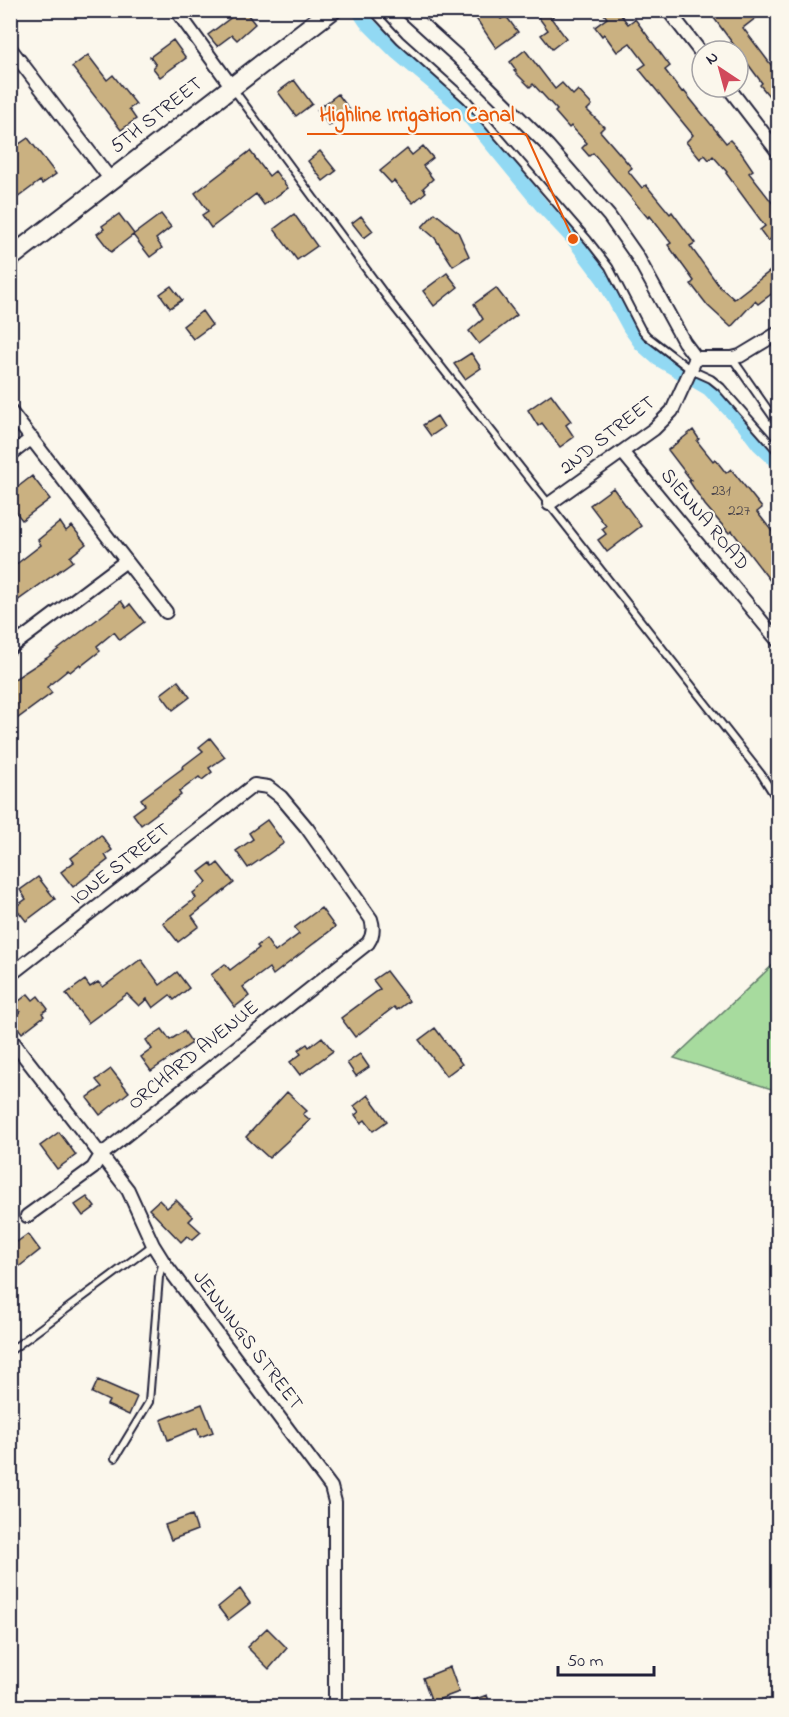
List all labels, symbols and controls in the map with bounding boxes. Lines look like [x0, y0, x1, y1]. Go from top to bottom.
north arrow [690, 39, 750, 99]
text: N [701, 45, 724, 71]
street label: 5TH STREET [104, 71, 210, 161]
callout: Highline Irrigation Canal [307, 95, 526, 134]
text: Highline Irrigation Canal [320, 101, 515, 133]
street label: 2ND STREET [554, 389, 662, 483]
street label: SIENNA ROAD [653, 463, 755, 577]
house number: 231 [711, 479, 731, 503]
house number: 227 [728, 499, 751, 523]
street label: IONE STREET [65, 817, 177, 913]
street label: ORCHARD AVENUE [122, 994, 266, 1118]
street label: JENNINGS STREET [185, 1265, 309, 1417]
scale bar [558, 1639, 654, 1677]
text: 50 m [567, 1649, 604, 1675]

